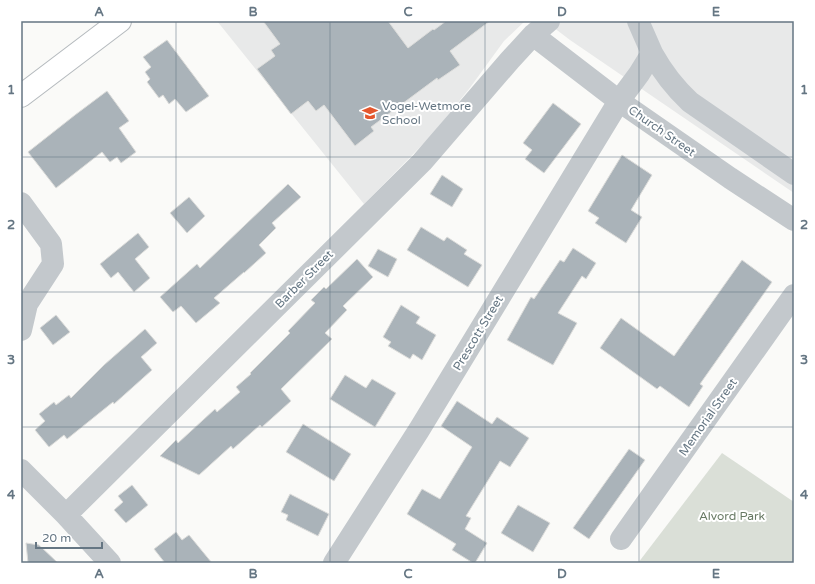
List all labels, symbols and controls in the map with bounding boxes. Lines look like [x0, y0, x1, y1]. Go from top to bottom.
text: A [94, 4, 104, 20]
text: B [248, 4, 258, 20]
text: C [403, 4, 413, 20]
text: D [557, 4, 567, 20]
text: E [712, 4, 720, 20]
text: 1 [7, 82, 15, 98]
text: 1 [800, 82, 808, 98]
place label: Vogel-Wetmore School [382, 99, 471, 127]
street label: Church Street [626, 103, 698, 159]
school or university icon: Vogel-Wetmore School [361, 104, 379, 122]
text: 2 [7, 217, 15, 233]
text: 2 [800, 217, 808, 233]
street label: Barber Street [272, 247, 336, 311]
street label: Prescott Street [450, 293, 506, 373]
text: 3 [7, 352, 15, 368]
text: 3 [800, 352, 808, 368]
street label: Memorial Street [676, 375, 740, 458]
text: 4 [7, 487, 16, 503]
text: 4 [800, 487, 809, 503]
park label: Alvord Park [699, 509, 766, 523]
scale bar [36, 524, 102, 550]
text: 20 m [42, 531, 71, 545]
text: A [94, 566, 104, 582]
text: B [248, 566, 258, 582]
text: C [403, 566, 413, 582]
text: D [557, 566, 567, 582]
text: E [712, 566, 720, 582]

